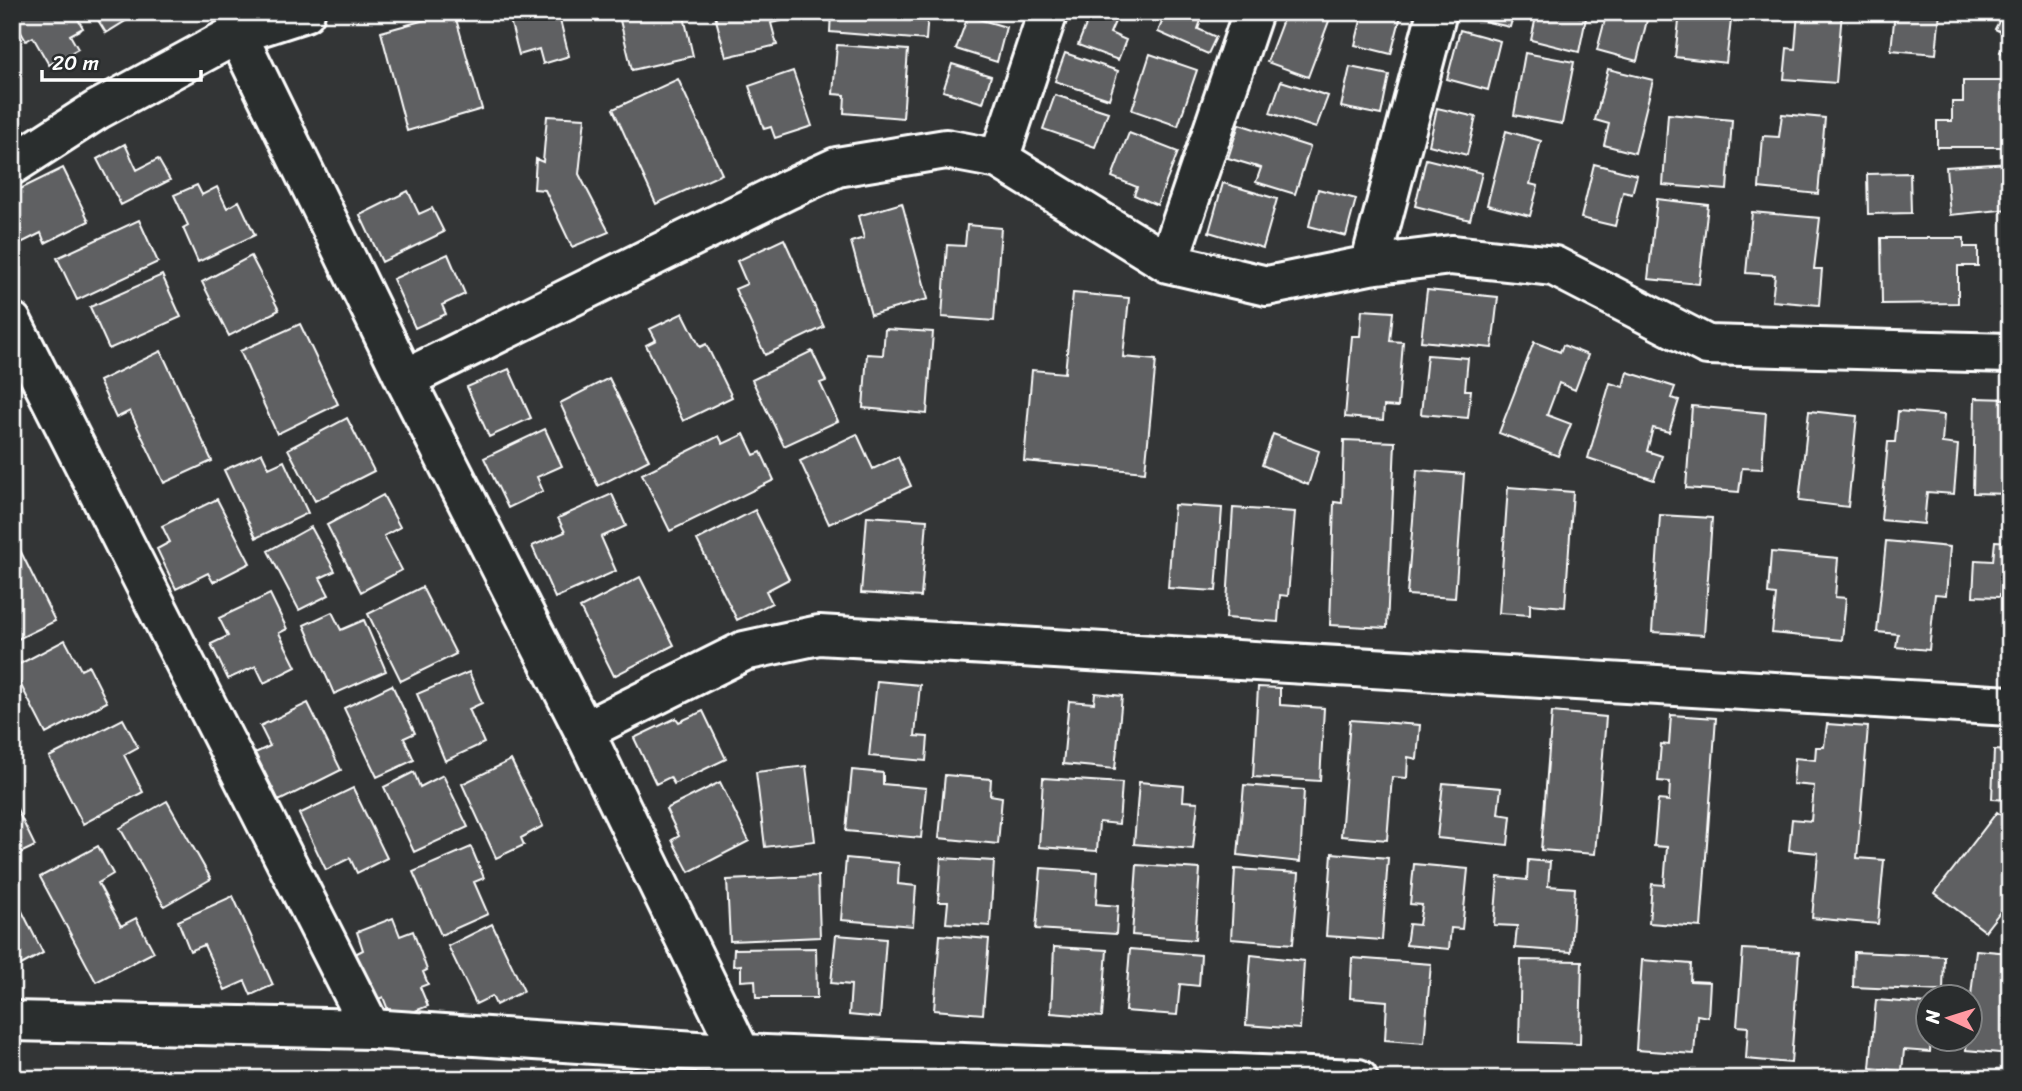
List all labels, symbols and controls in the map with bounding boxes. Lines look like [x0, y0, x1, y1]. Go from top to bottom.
scale bar [42, 38, 201, 82]
text: 20 m [52, 44, 99, 82]
north arrow [1913, 982, 1983, 1052]
text: N [1916, 1008, 1950, 1026]

